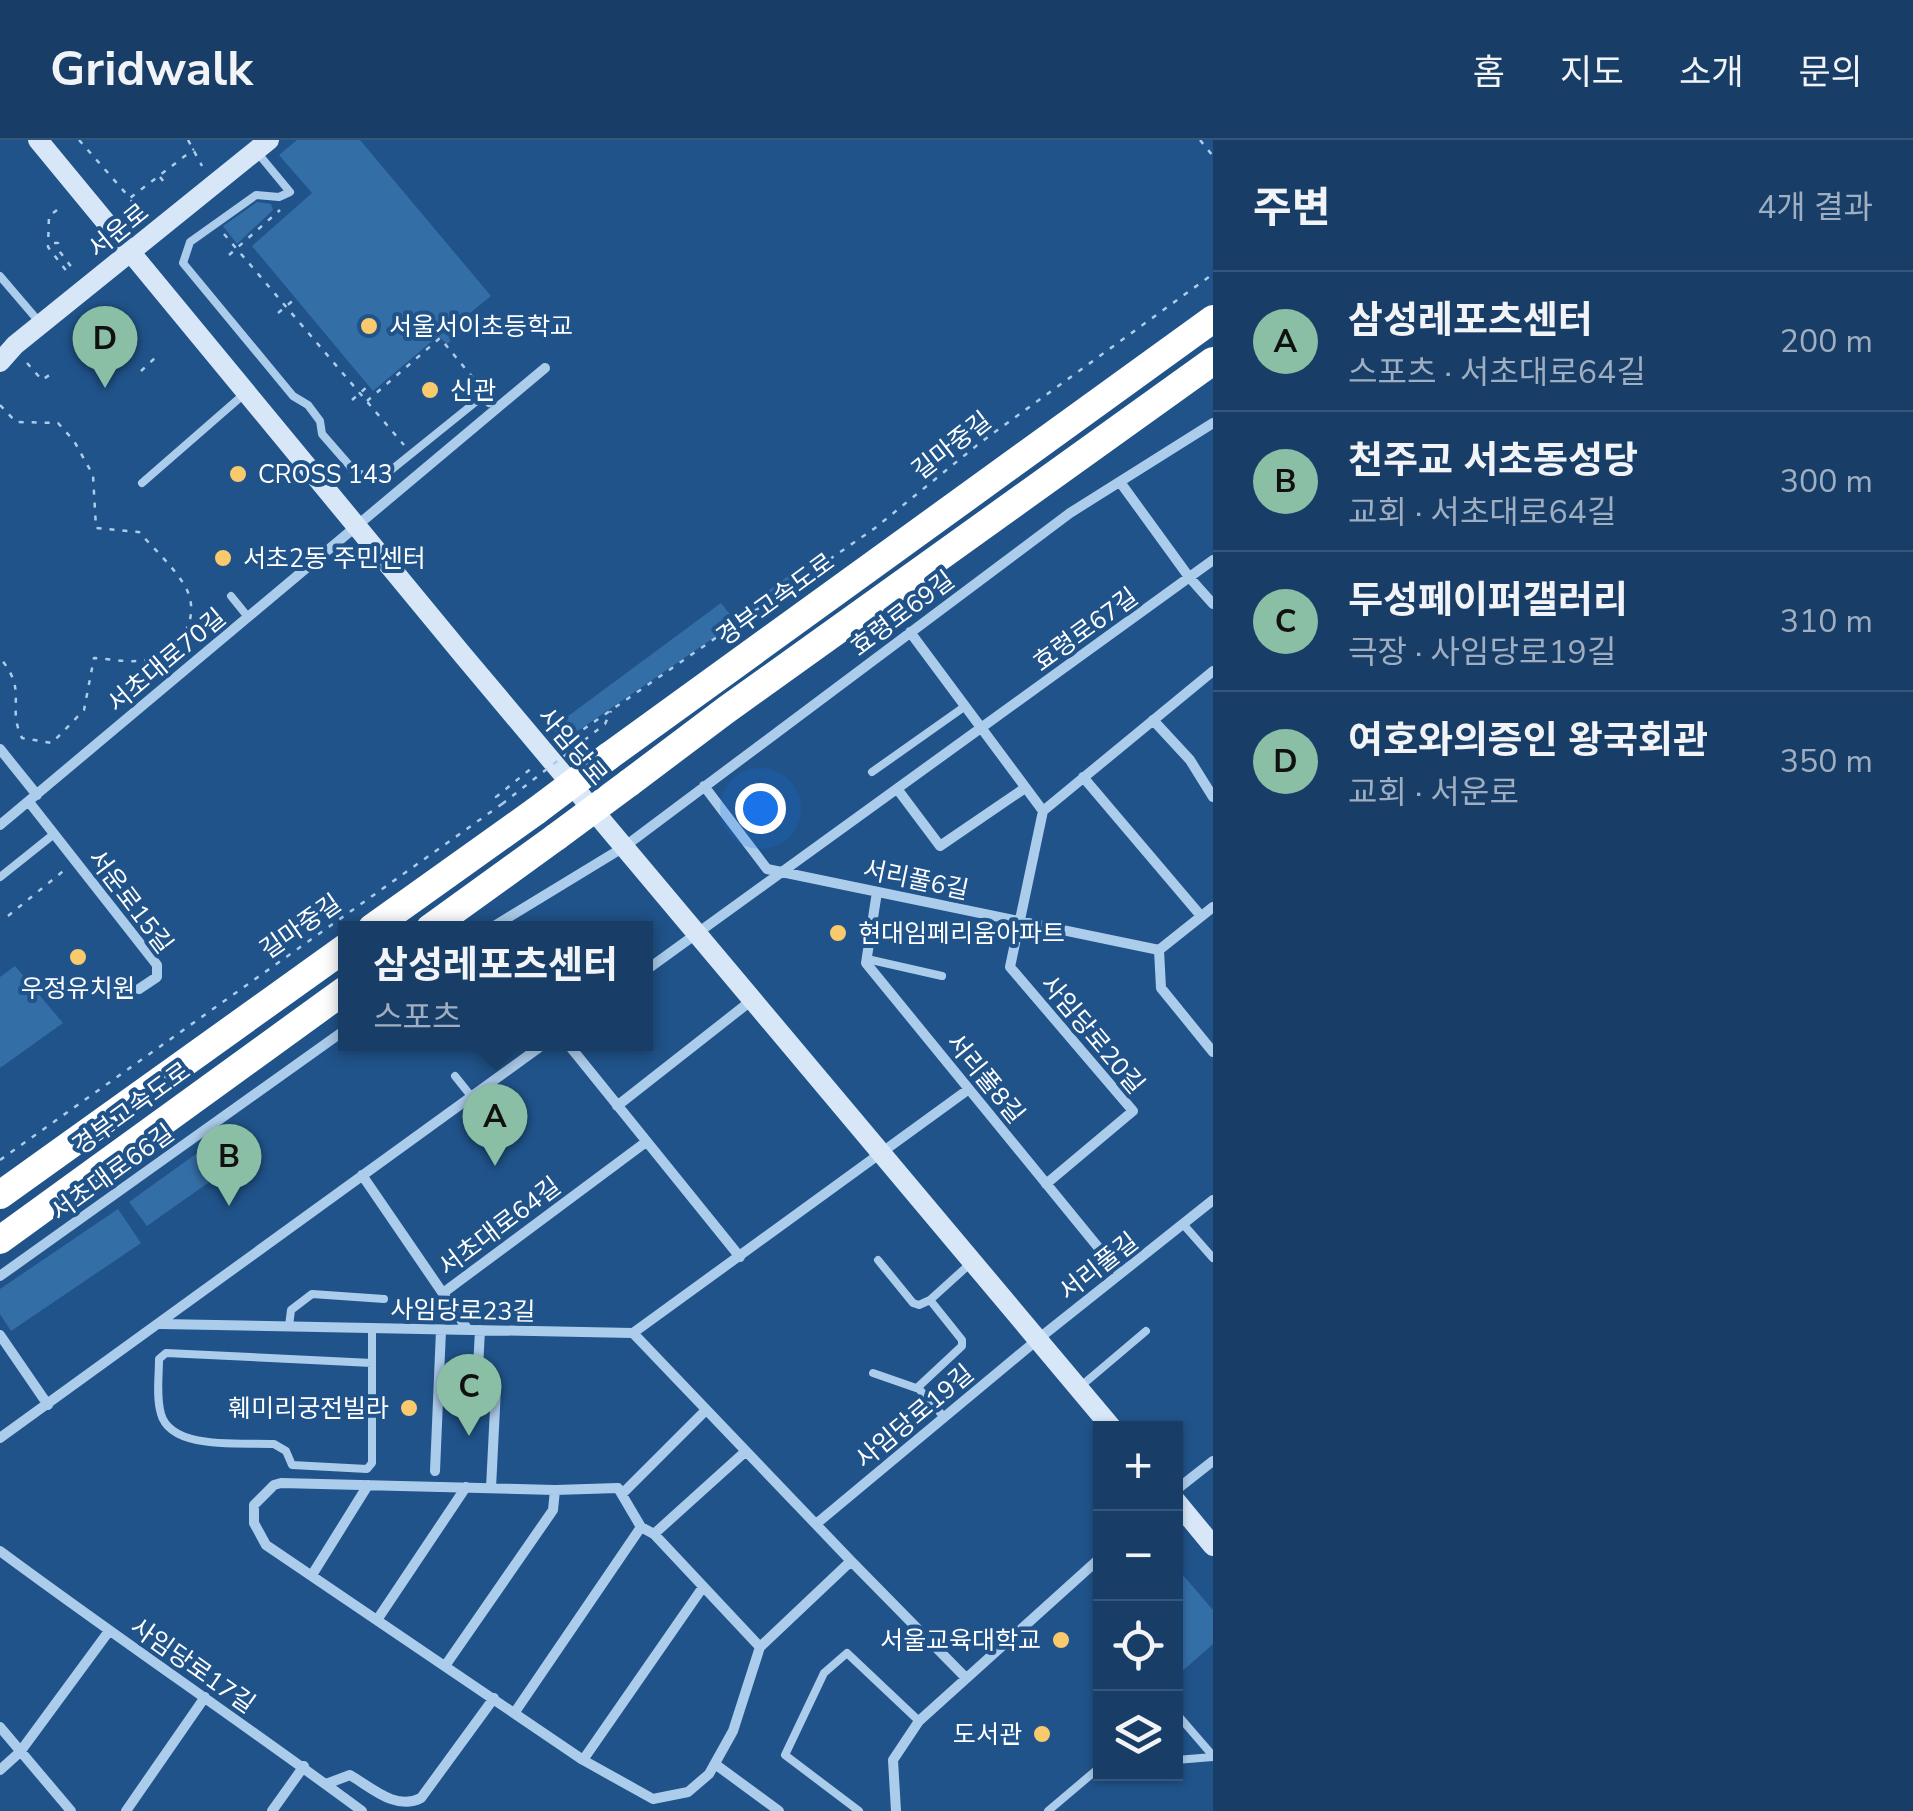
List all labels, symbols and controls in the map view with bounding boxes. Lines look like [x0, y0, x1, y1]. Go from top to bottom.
text: Gridwalk [50, 36, 253, 102]
text: 홈 [1473, 49, 1505, 96]
text: 지도 [1560, 49, 1624, 96]
text: 소개 [1679, 49, 1744, 96]
text: 문의 [1799, 49, 1863, 96]
text: 주변 [1253, 180, 1330, 237]
text: 4개 결과 [1757, 186, 1873, 229]
street label: 서운로 [81, 196, 156, 266]
text: 삼성레포츠센터 [1348, 295, 1593, 346]
pin: D [72, 306, 138, 388]
place label: 서울서이초등학교 [389, 310, 573, 344]
marker: 서울서이초등학교 [358, 315, 380, 337]
text: A [1274, 320, 1297, 363]
text: 200 m [1780, 320, 1873, 363]
text: 스포츠 · 서초대로64길 [1348, 351, 1646, 394]
place label: 신관 [450, 374, 496, 408]
marker: 신관 [419, 379, 441, 401]
street label: 길마중길 [905, 404, 998, 488]
text: 천주교 서초동성당 [1348, 435, 1638, 486]
place label: CROSS 143 [258, 458, 393, 492]
text: B [1274, 460, 1297, 503]
text: 300 m [1780, 460, 1873, 503]
marker: CROSS 143 [227, 463, 249, 485]
text: 교회 · 서초대로64길 [1348, 491, 1616, 534]
place label: 서초2동 주민센터 [243, 542, 425, 576]
street label: 경부고속도로 [710, 545, 841, 654]
marker: 서초2동 주민센터 [212, 547, 234, 569]
street label: 효령로69길 [844, 564, 962, 664]
text: 두성페이퍼갤러리 [1348, 575, 1628, 626]
street label: 효령로67길 [1026, 580, 1145, 679]
text: C [1275, 600, 1296, 643]
text: 310 m [1780, 600, 1873, 643]
street label: 서초대로70길 [100, 601, 233, 720]
text: 극장 · 사임당로19길 [1348, 631, 1616, 674]
street label: 사임당로 [530, 700, 615, 793]
text: 여호와의증인 왕국회관 [1348, 715, 1708, 766]
text: D [1273, 740, 1298, 783]
text: 350 m [1780, 740, 1873, 783]
text: 교회 · 서운로 [1348, 771, 1519, 814]
your location [735, 783, 786, 834]
street label: 서운로15길 [80, 843, 180, 961]
street label: 서리풀6길 [860, 852, 972, 908]
street label: 길마중길 [253, 887, 348, 967]
place label: 현대임페리움아파트 [858, 917, 1065, 951]
popup [338, 921, 653, 1051]
marker: 현대임페리움아파트 [827, 922, 849, 944]
text: 삼성레포츠센터 [373, 940, 618, 991]
marker: 우정유치원 [67, 946, 89, 968]
street label: 사임당로20길 [1033, 968, 1152, 1101]
place label: 우정유치원 [20, 972, 136, 1006]
text: 스포츠 [373, 996, 461, 1039]
street label: 서리풀8길 [938, 1026, 1032, 1131]
street label: 경부고속도로 [66, 1054, 197, 1163]
pin: A [462, 1084, 528, 1166]
street label: 서초대로66길 [44, 1116, 181, 1229]
pin: B [196, 1124, 262, 1206]
street label: 서초대로64길 [431, 1170, 568, 1284]
street label: 서리풀길 [1052, 1225, 1145, 1309]
street label: 사임당로23길 [390, 1293, 536, 1329]
pin: C [436, 1354, 502, 1436]
street label: 사임당로19길 [848, 1357, 981, 1476]
place label: 훼미리궁전빌라 [228, 1392, 389, 1426]
marker: 훼미리궁전빌라 [398, 1397, 420, 1419]
map controls [1093, 1421, 1183, 1781]
button: + [1093, 1421, 1183, 1511]
button: − [1093, 1511, 1183, 1601]
button: locate [1093, 1601, 1183, 1691]
street label: 사임당로17길 [123, 1610, 262, 1721]
place label: 서울교육대학교 [880, 1624, 1041, 1658]
marker: 서울교육대학교 [1050, 1629, 1072, 1651]
button: layers [1093, 1691, 1183, 1781]
place label: 도서관 [953, 1718, 1022, 1752]
marker: 도서관 [1031, 1723, 1053, 1745]

